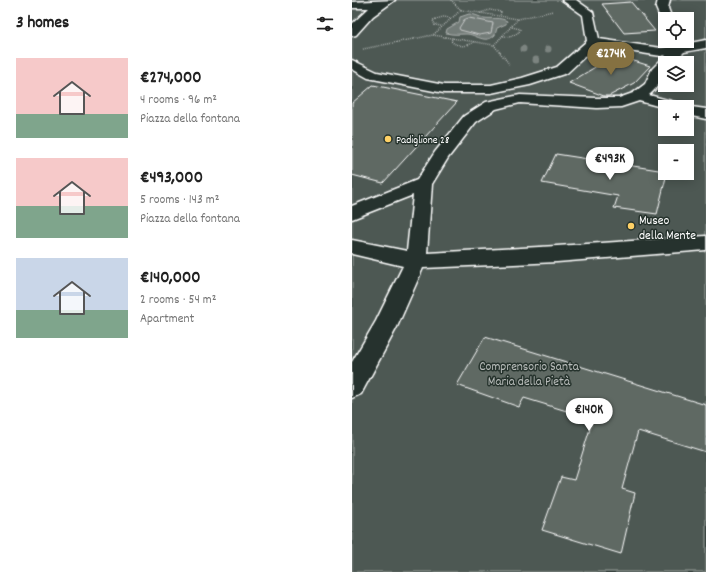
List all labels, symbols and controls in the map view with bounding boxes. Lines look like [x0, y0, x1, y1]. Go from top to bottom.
text: 3 homes [16, 12, 69, 36]
map controls [658, 12, 694, 180]
button: locate [658, 12, 694, 48]
icon: filters [314, 13, 336, 35]
pin: €274K [583, 42, 639, 76]
text: €274K [596, 45, 626, 64]
button: layers [658, 56, 694, 92]
text: €274,000 [140, 67, 202, 91]
icon: home [48, 74, 96, 122]
text: 4 rooms · 96 m² [140, 91, 217, 110]
button: + [658, 100, 694, 136]
text: Piazza della fontana [140, 110, 240, 129]
place label: Padiglione 28 [396, 133, 449, 149]
marker: Padiglione 28 [383, 134, 393, 144]
button: − [658, 144, 694, 180]
pin: €493K [582, 147, 638, 181]
text: €493K [595, 150, 625, 169]
text: €493,000 [140, 167, 203, 191]
icon: home [48, 174, 96, 222]
text: 5 rooms · 143 m² [140, 191, 219, 210]
text: Piazza della fontana [140, 210, 240, 229]
place label: Museo della Mente [639, 212, 696, 246]
marker: Museo della Mente [626, 221, 636, 231]
text: €140,000 [140, 267, 201, 291]
icon: home [48, 274, 96, 322]
text: 2 rooms · 54 m² [140, 291, 216, 310]
text: Apartment [140, 310, 194, 329]
park label: Comprensorio Santa Maria della Pietà [479, 358, 580, 392]
pin: €140K [561, 398, 617, 432]
text: €140K [575, 401, 603, 420]

